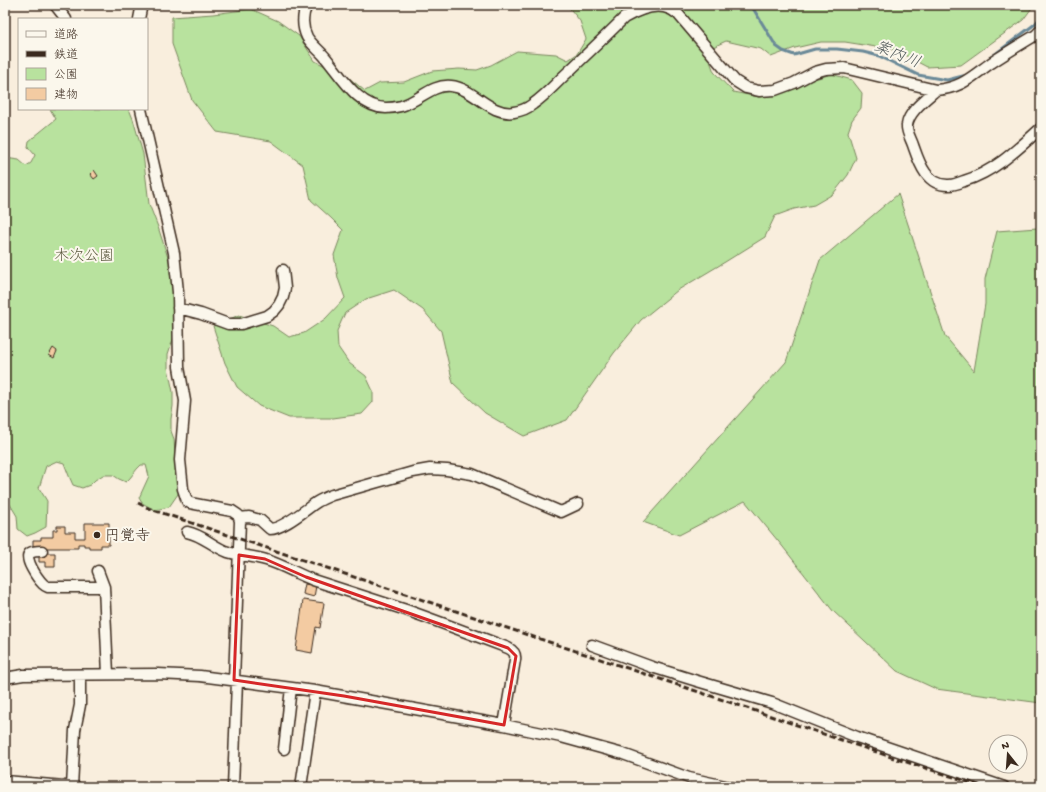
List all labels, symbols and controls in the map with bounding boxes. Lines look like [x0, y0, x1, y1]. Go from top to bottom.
legend [18, 18, 148, 110]
text: 道路 [54, 28, 78, 43]
water label: 案内川 [871, 38, 923, 74]
text: 鉄道 [54, 48, 78, 63]
text: 公園 [54, 68, 78, 83]
text: 建物 [54, 88, 78, 103]
park label: 木次公園 [54, 247, 114, 266]
place label: 円覚寺 [105, 527, 150, 546]
marker: 円覚寺 [92, 530, 102, 540]
north arrow [988, 734, 1028, 774]
text: N [1000, 740, 1011, 753]

